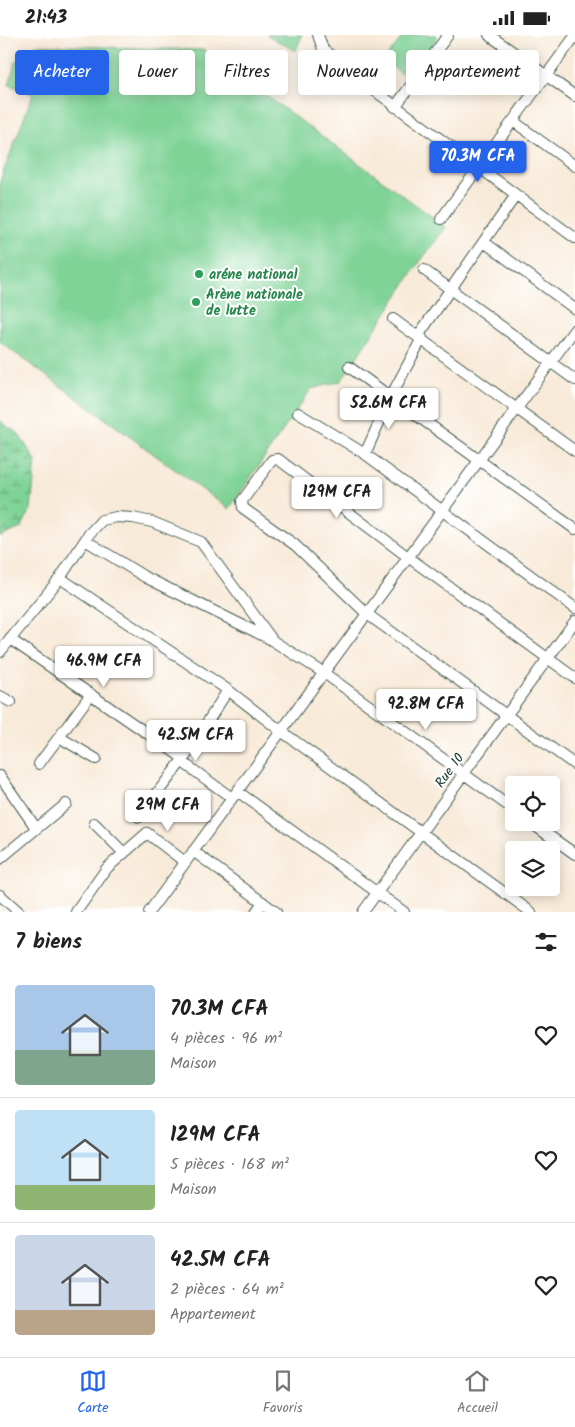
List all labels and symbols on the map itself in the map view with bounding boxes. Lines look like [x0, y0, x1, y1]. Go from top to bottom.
pin: 70.3M CFA [421, 141, 535, 183]
place label: aréne national [209, 264, 298, 286]
marker: aréne national [193, 268, 205, 280]
place label: Arène nationale de lutte [206, 284, 303, 322]
marker: Arène nationale de lutte [190, 296, 202, 308]
pin: 52.6M CFA [332, 387, 446, 430]
pin: 129M CFA [285, 477, 389, 519]
pin: 46.9M CFA [47, 645, 161, 688]
pin: 92.8M CFA [369, 689, 483, 731]
pin: 42.5M CFA [139, 719, 253, 762]
street label: Rue 10 [430, 749, 470, 793]
pin: 29M CFA [122, 789, 214, 832]

